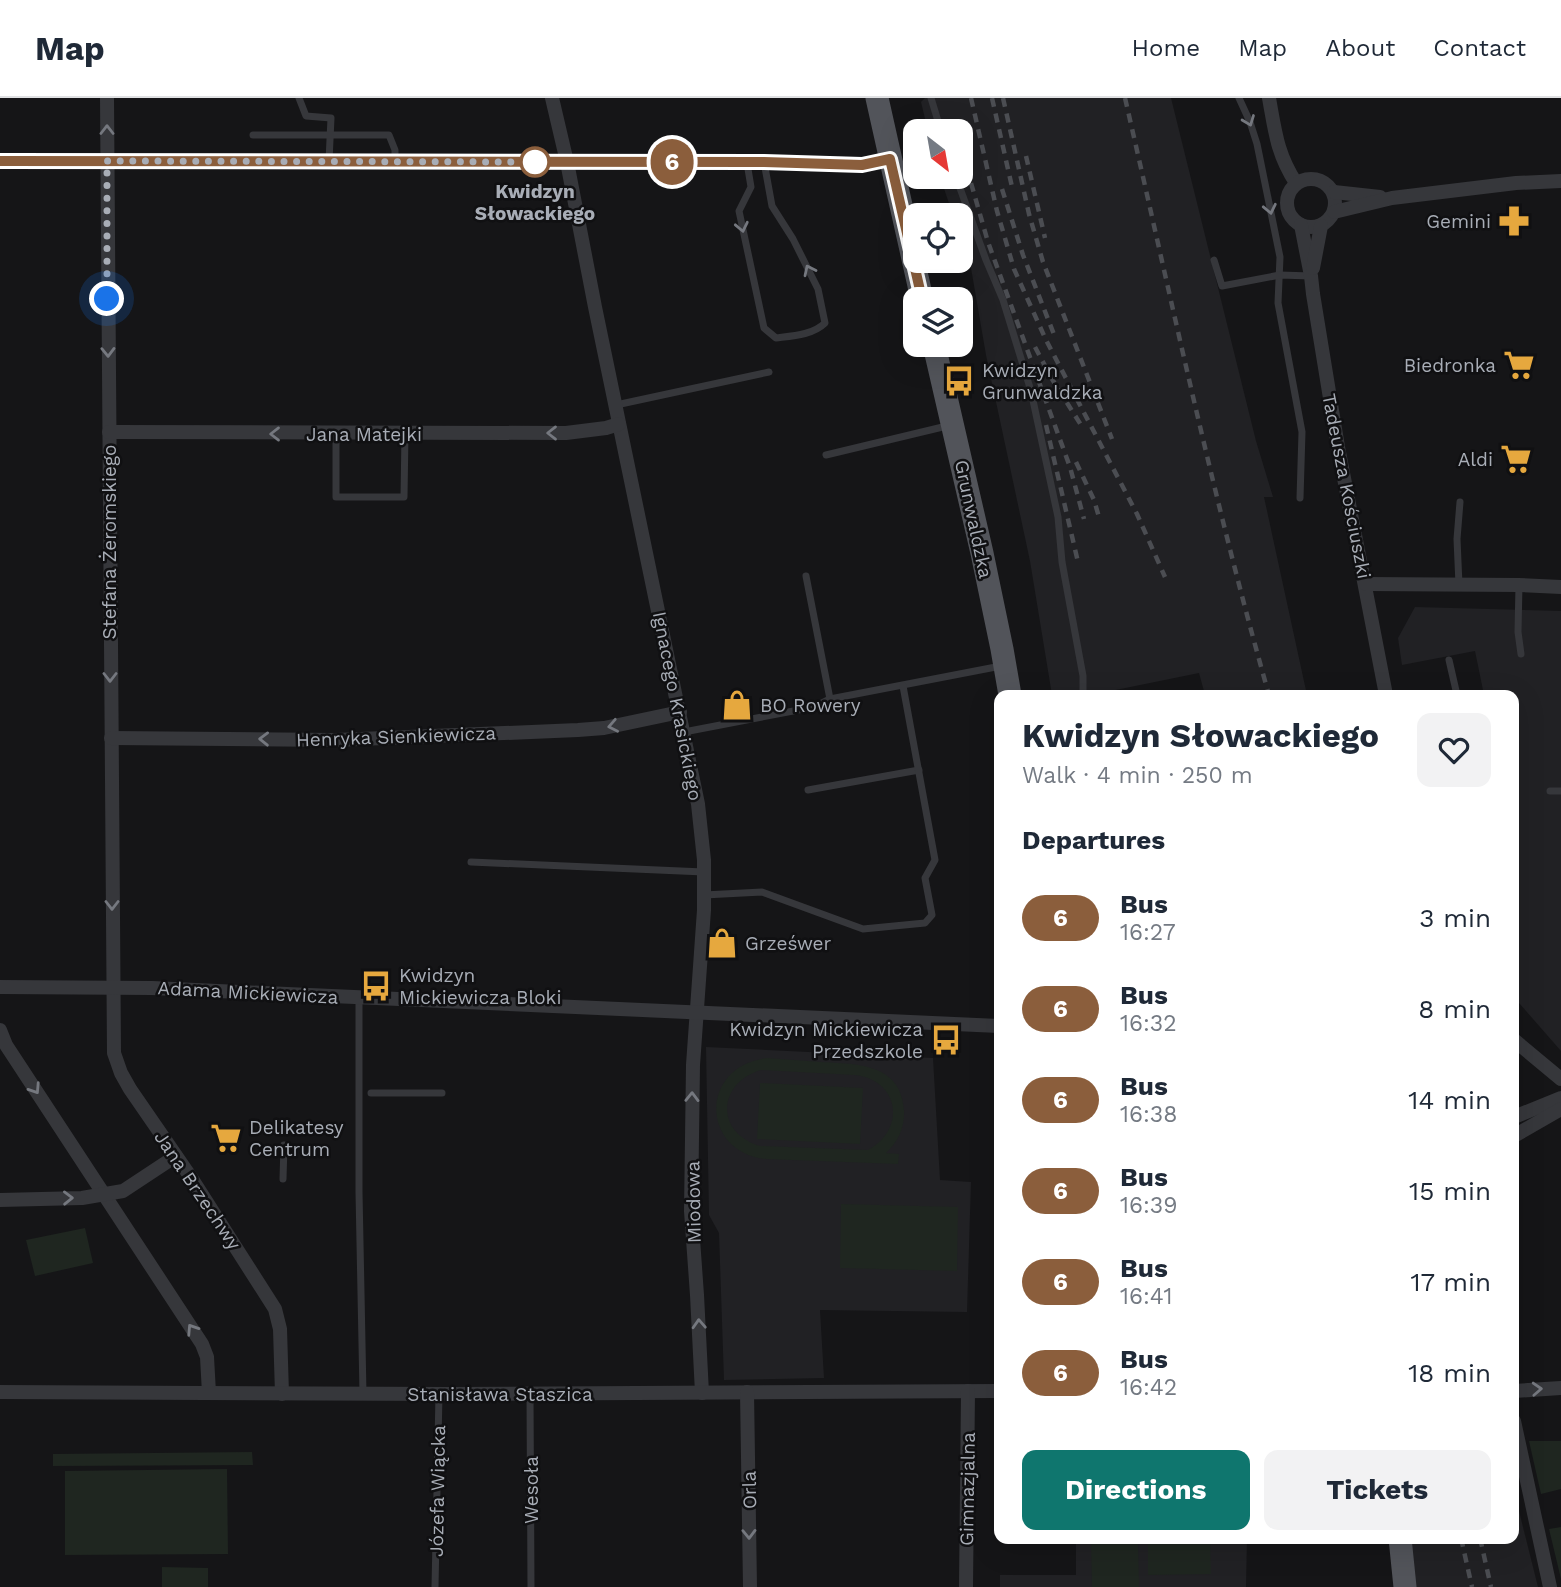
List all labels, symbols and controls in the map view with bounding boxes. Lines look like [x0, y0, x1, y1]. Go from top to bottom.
text: Map [35, 29, 105, 68]
text: Home [1132, 34, 1200, 62]
text: Map [1238, 34, 1287, 62]
text: About [1325, 34, 1395, 62]
text: Contact [1433, 34, 1526, 62]
one-way arrow [1240, 114, 1254, 126]
north arrow [903, 119, 973, 189]
map controls [903, 119, 973, 357]
one-way arrow [99, 124, 114, 135]
line badge: 6 [649, 139, 695, 185]
marker: Kwidzyn Słowackiego [520, 147, 550, 177]
text: 6 [665, 148, 679, 176]
place label: Kwidzyn Słowackiego [475, 180, 595, 225]
button: locate [903, 203, 973, 273]
one-way arrow [1262, 203, 1277, 215]
pharmacy icon: Gemini [1497, 204, 1531, 238]
place label: Gemini [1426, 210, 1491, 233]
one-way arrow [734, 221, 749, 233]
one-way arrow [803, 265, 817, 277]
your location [89, 281, 124, 316]
button: layers [903, 287, 973, 357]
one-way arrow [100, 347, 116, 358]
supermarket icon: Biedronka [1502, 348, 1536, 382]
place label: Biedronka [1404, 354, 1496, 377]
place label: Kwidzyn Grunwaldzka [982, 359, 1103, 404]
bus stop icon: Kwidzyn Grunwaldzka [942, 364, 976, 398]
street label: Tadeusza Kościuszki [1317, 391, 1376, 581]
street label: Jana Matejki [306, 423, 422, 446]
one-way arrow [270, 426, 280, 442]
one-way arrow [546, 426, 557, 441]
supermarket icon: Aldi [1499, 442, 1533, 476]
street label: Stefana Żeromskiego [98, 445, 121, 639]
place label: Aldi [1458, 448, 1493, 471]
street label: Grunwaldzka [950, 458, 997, 581]
street label: Ignacego Krasickiego [648, 609, 707, 803]
one-way arrow [102, 673, 118, 683]
shop icon: BO Rowery [720, 688, 754, 722]
place label: BO Rowery [760, 694, 861, 717]
button: heart [1417, 713, 1491, 787]
text: Kwidzyn Słowackiego [1022, 716, 1379, 755]
one-way arrow [607, 718, 619, 733]
street label: Henryka Sienkiewicza [295, 722, 497, 751]
one-way arrow [258, 731, 269, 747]
text: Walk · 4 min · 250 m [1022, 762, 1253, 789]
text: Departures [1022, 825, 1165, 855]
text: Bus [1120, 889, 1168, 919]
one-way arrow [104, 900, 120, 911]
text: 3 min [1419, 903, 1491, 933]
text: 6 [1053, 904, 1068, 932]
text: 16:27 [1120, 919, 1176, 946]
shop icon: Grześwer [705, 926, 739, 960]
place label: Grześwer [745, 932, 831, 955]
place label: Kwidzyn Mickiewicza Bloki [399, 964, 561, 1009]
bus stop icon: Kwidzyn Mickiewicza Bloki [359, 969, 393, 1003]
street label: Adama Mickiewicza [157, 976, 339, 1009]
text: Bus [1120, 980, 1168, 1010]
text: 8 min [1418, 994, 1491, 1024]
text: 6 [1053, 995, 1068, 1023]
text: 16:32 [1120, 1010, 1177, 1037]
place label: Kwidzyn Mickiewicza Przedszkole [729, 1018, 923, 1063]
bus stop icon: Kwidzyn Mickiewicza Przedszkole [929, 1023, 963, 1057]
text: Bus [1120, 1071, 1168, 1101]
one-way arrow [26, 1081, 39, 1094]
text: 14 min [1408, 1085, 1491, 1115]
text: 6 [1053, 1086, 1068, 1114]
one-way arrow [685, 1091, 700, 1102]
text: 16:38 [1120, 1101, 1177, 1128]
place label: Delikatesy Centrum [249, 1116, 344, 1161]
supermarket icon: Delikatesy Centrum [209, 1121, 243, 1155]
street label: Jana Brzechwy [149, 1126, 246, 1254]
street label: Miodowa [681, 1160, 706, 1243]
text: Bus [1120, 1162, 1168, 1192]
text: 15 min [1409, 1176, 1491, 1206]
text: 6 [1053, 1177, 1068, 1205]
one-way arrow [63, 1190, 74, 1206]
text: 16:39 [1120, 1192, 1177, 1219]
text: Bus [1120, 1253, 1168, 1283]
text: 17 min [1410, 1267, 1491, 1297]
text: 6 [1053, 1268, 1068, 1296]
text: 16:41 [1120, 1283, 1172, 1310]
one-way arrow [691, 1319, 706, 1330]
one-way arrow [188, 1324, 201, 1337]
text: Bus [1120, 1344, 1168, 1374]
text: 18 min [1408, 1358, 1491, 1388]
text: 6 [1053, 1359, 1068, 1387]
text: 16:42 [1120, 1374, 1177, 1401]
one-way arrow [1532, 1382, 1543, 1397]
street label: Stanisława Staszica [407, 1383, 593, 1406]
street label: Józefa Wiącka [425, 1425, 450, 1557]
street label: Gimnazjalna [955, 1432, 980, 1546]
button: Directions [1022, 1450, 1250, 1530]
button: Tickets [1264, 1450, 1491, 1530]
street label: Wesoła [520, 1456, 543, 1524]
street label: Orla [738, 1470, 761, 1509]
one-way arrow [741, 1529, 757, 1540]

